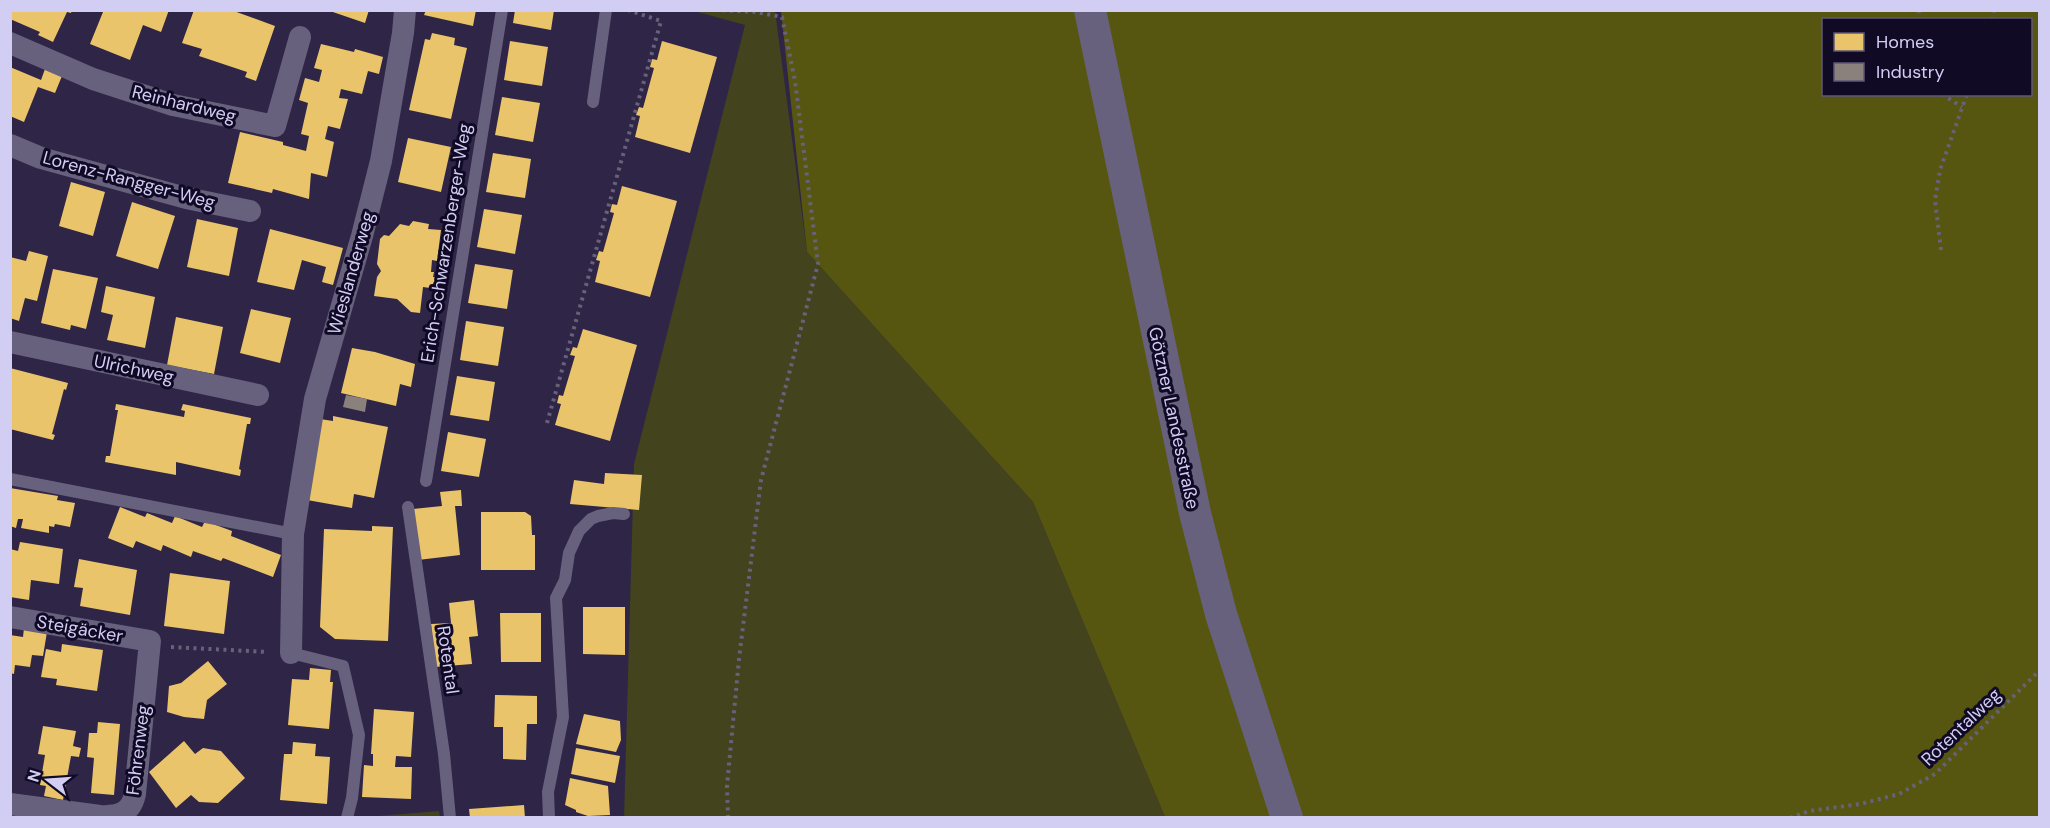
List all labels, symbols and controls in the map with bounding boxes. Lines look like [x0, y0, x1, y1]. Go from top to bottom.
legend [1822, 18, 2032, 96]
text: Homes [1876, 30, 1934, 54]
text: Industry [1876, 60, 1945, 84]
street label: Reinhardweg [129, 79, 239, 129]
street label: Erich-Schwarzenberger-Weg [415, 122, 477, 364]
street label: Lorenz-Rangger-Weg [40, 145, 218, 215]
street label: Wieslanderweg [322, 209, 380, 337]
street label: Götzner Landesstraße [1143, 325, 1205, 511]
street label: Ulrichweg [92, 349, 176, 389]
street label: Steigäcker [35, 610, 125, 648]
street label: Rotental [431, 624, 465, 696]
street label: Rotentalweg [1916, 683, 2006, 771]
street label: Föhrenweg [121, 703, 155, 797]
north arrow [18, 750, 78, 810]
text: N [22, 767, 46, 784]

